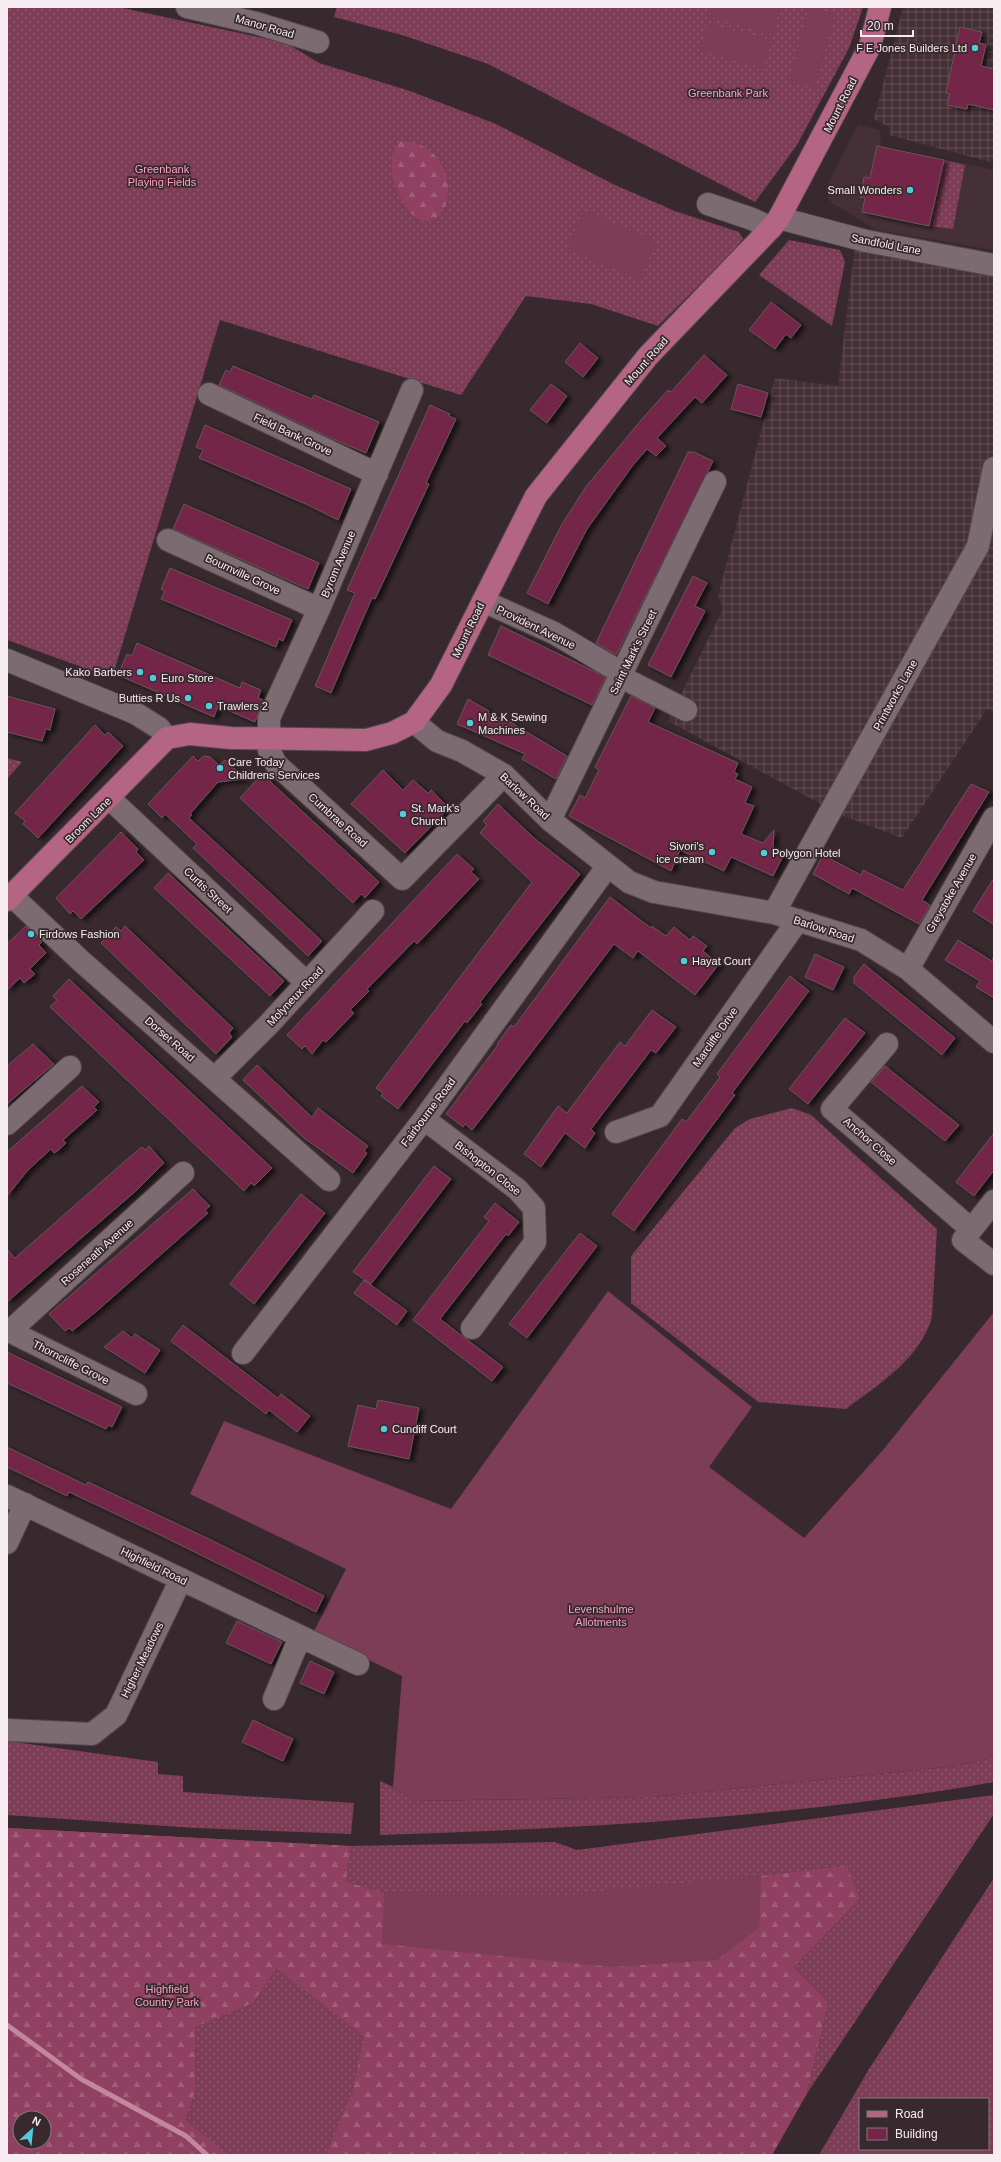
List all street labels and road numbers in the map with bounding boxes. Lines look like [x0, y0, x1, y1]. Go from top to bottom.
street label: Manor Road [234, 12, 296, 40]
street label: Mount Road [821, 76, 859, 134]
street label: Sandfold Lane [850, 231, 922, 257]
street label: Mount Road [622, 334, 670, 388]
street label: Field Bank Grove [252, 411, 334, 457]
street label: Byrom Avenue [319, 529, 357, 599]
street label: Bournville Grove [204, 551, 282, 597]
street label: Mount Road [449, 600, 487, 660]
street label: Provident Avenue [495, 603, 577, 651]
street label: Saint Mark's Street [607, 608, 659, 696]
street label: Printworks Lane [871, 658, 919, 732]
street label: Barlow Road [498, 770, 552, 822]
street label: Cumbrae Road [306, 791, 370, 849]
street label: Broom Lane [63, 795, 113, 845]
street label: Greystoke Avenue [923, 851, 979, 935]
street label: Curtis Street [182, 865, 234, 915]
street label: Barlow Road [792, 914, 856, 944]
street label: Molyneux Road [265, 964, 325, 1028]
street label: Marcliffe Drive [690, 1005, 740, 1069]
street label: Dorset Road [143, 1014, 197, 1064]
street label: Fairbourne Road [398, 1075, 458, 1149]
street label: Anchor Close [841, 1115, 899, 1167]
street label: Bishopton Close [453, 1139, 523, 1197]
street label: Roseneath Avenue [59, 1217, 135, 1287]
street label: Thorncliffe Grove [31, 1338, 111, 1386]
street label: Highfield Road [119, 1545, 189, 1587]
street label: Higher Meadows [119, 1620, 166, 1700]

